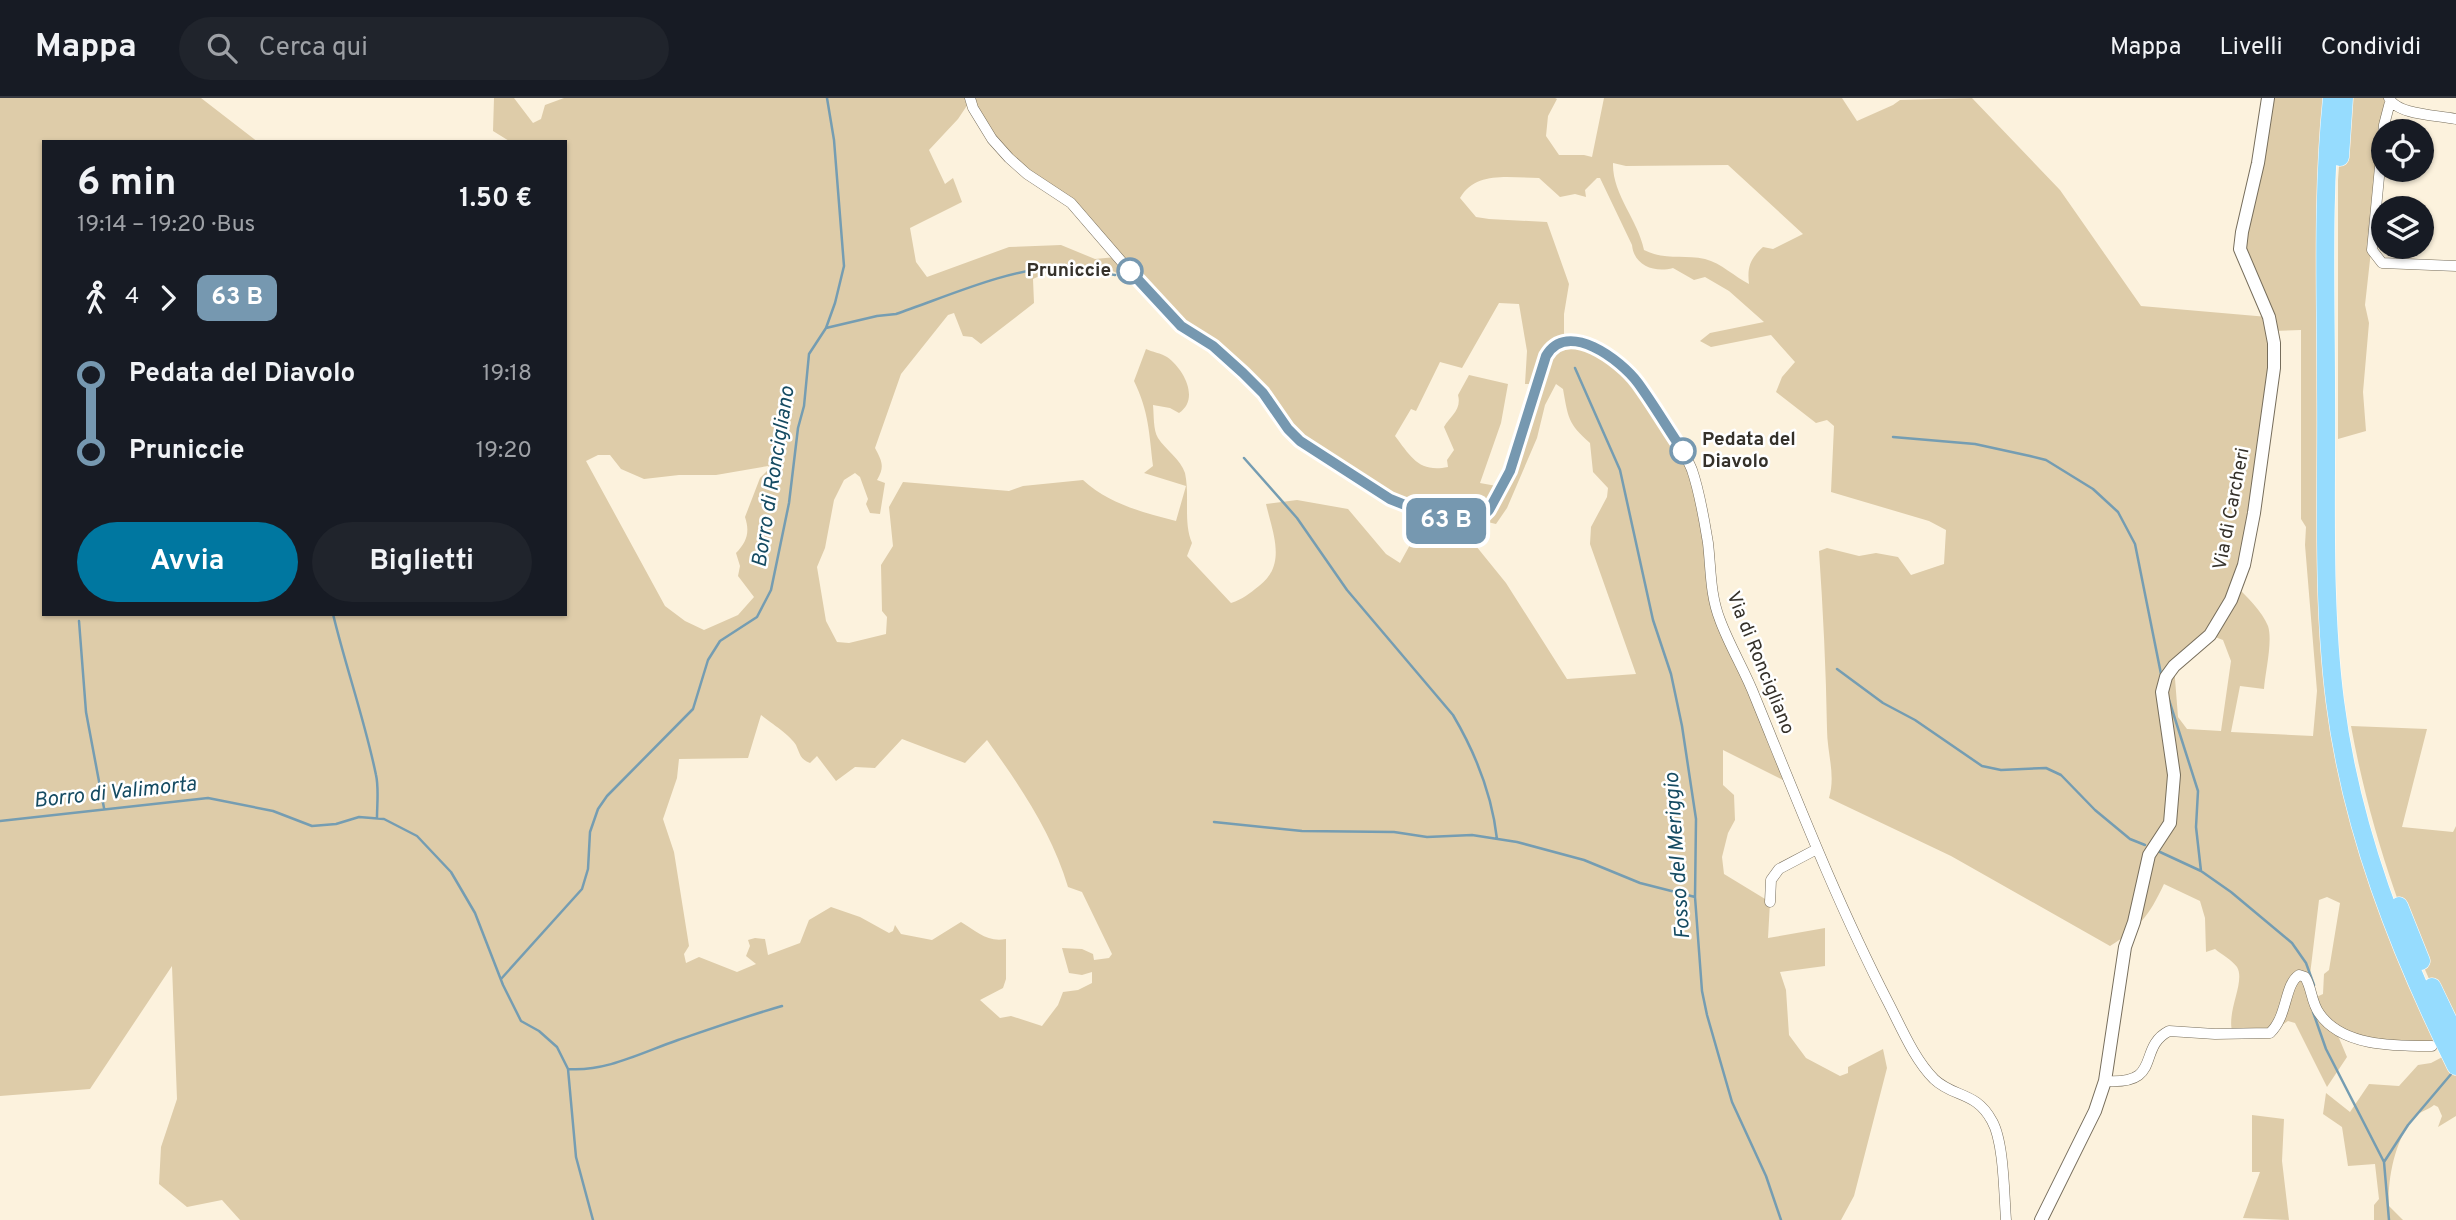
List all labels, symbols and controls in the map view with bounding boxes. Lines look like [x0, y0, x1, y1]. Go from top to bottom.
search box [179, 17, 669, 80]
text: Mappa [35, 27, 137, 69]
icon: search [203, 29, 241, 67]
text: Cerca qui [259, 32, 368, 65]
text: Mappa [2110, 33, 2181, 63]
text: Livelli [2219, 33, 2283, 63]
text: Condividi [2321, 33, 2421, 63]
map controls [2371, 119, 2434, 259]
button: locate [2371, 119, 2434, 182]
text: 6 min [77, 160, 176, 209]
text: 1.50 € [459, 183, 532, 216]
button: layers [2371, 196, 2434, 259]
text: 19:14 – 19:20 · Bus [77, 211, 255, 240]
marker: Pruniccie [1117, 258, 1143, 284]
place label: Pruniccie [1027, 259, 1111, 283]
icon: walk [77, 279, 115, 317]
icon: forward [149, 279, 187, 317]
text: 4 [125, 283, 139, 312]
text: 63 B [211, 283, 263, 313]
text: Pedata del Diavolo [129, 358, 355, 391]
text: 19:18 [482, 360, 532, 389]
water label: Borro di Roncigliano [746, 384, 802, 569]
place label: Pedata del Diavolo [1702, 428, 1796, 474]
text: Pruniccie [129, 435, 245, 468]
text: 19:20 [476, 437, 532, 466]
marker: Pedata del Diavolo [1670, 438, 1696, 464]
street label: Via di Carcheri [2208, 446, 2256, 572]
line badge: 63 B [1397, 498, 1495, 544]
text: 63 B [1420, 506, 1472, 536]
button: Avvia [77, 522, 298, 602]
button: Biglietti [312, 522, 532, 602]
street label: Via di Roncigliano [1720, 588, 1800, 738]
water label: Borro di Valimorta [32, 771, 198, 815]
water label: Fosso del Meriggio [1659, 771, 1697, 940]

